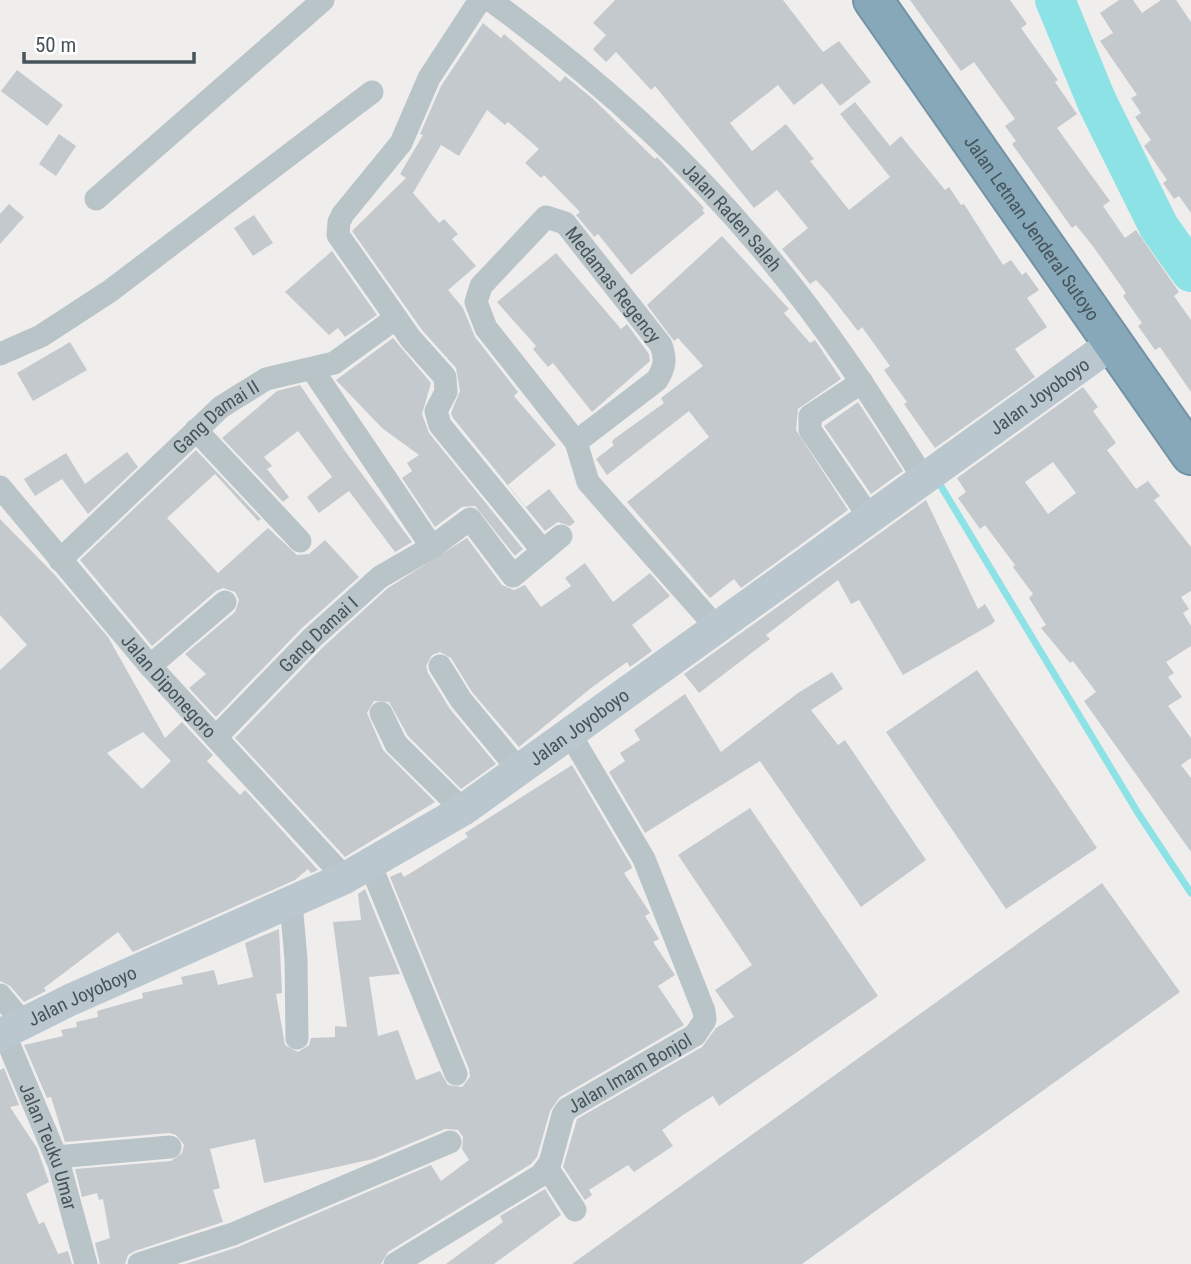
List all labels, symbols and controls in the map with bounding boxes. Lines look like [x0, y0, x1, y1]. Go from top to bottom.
scale bar [24, 21, 194, 65]
text: 50 m [35, 33, 76, 57]
street label: Jalan Letnan Jenderal Sutoyo [960, 131, 1105, 325]
street label: Jalan Raden Saleh [678, 158, 787, 276]
street label: Medamas Regency [561, 222, 666, 347]
street label: Jalan Joyoboyo [985, 352, 1094, 439]
street label: Gang Damai II [168, 375, 263, 458]
street label: Gang Damai I [274, 591, 362, 677]
street label: Jalan Diponegoro [117, 629, 222, 742]
street label: Jalan Joyoboyo [525, 683, 633, 770]
street label: Jalan Joyoboyo [24, 961, 140, 1031]
street label: Jalan Imam Bonjol [563, 1028, 696, 1118]
street label: Jalan Teuku Umar [15, 1079, 82, 1213]

